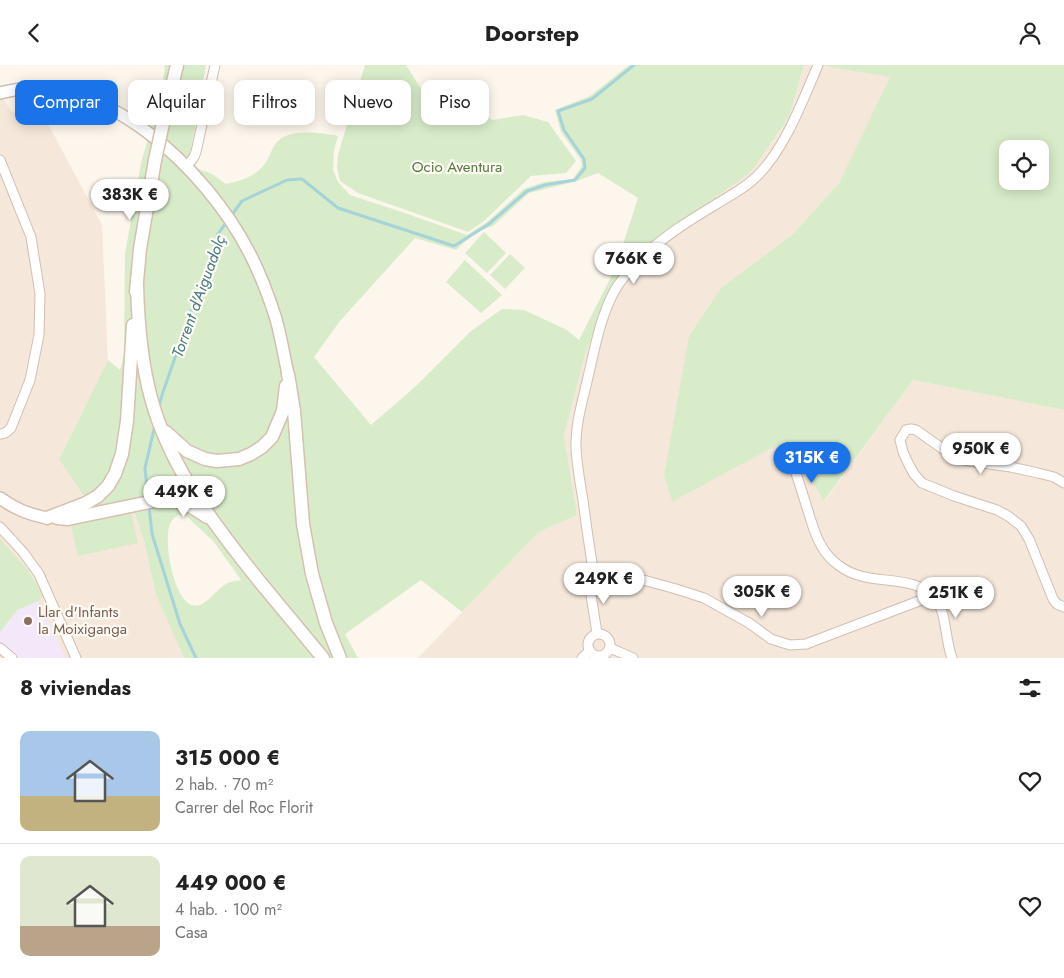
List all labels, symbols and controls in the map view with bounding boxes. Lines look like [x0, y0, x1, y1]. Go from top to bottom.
text: Doorstep [485, 17, 579, 49]
icon: back [20, 19, 48, 47]
icon: person [1016, 19, 1044, 47]
chip: Comprar [15, 80, 118, 125]
chip: Alquilar [128, 80, 224, 125]
chip: Filtros [234, 80, 315, 125]
chip: Nuevo [325, 80, 411, 125]
chip: Piso [421, 80, 489, 125]
map controls [999, 140, 1049, 190]
button: locate [999, 140, 1049, 190]
park label: Ocio Aventura [412, 156, 502, 178]
pin: 383K € [89, 179, 171, 221]
text: 383K € [102, 183, 158, 206]
water label: Torrent d'Aiguadolç [166, 231, 231, 360]
pin: 766K € [593, 243, 675, 285]
text: 766K € [605, 247, 663, 270]
pin: 950K € [940, 433, 1022, 475]
text: 950K € [952, 437, 1010, 460]
pin: 315K € [771, 441, 853, 484]
text: 315K € [785, 446, 839, 469]
pin: 449K € [143, 475, 225, 518]
text: 449K € [154, 480, 214, 503]
pin: 249K € [563, 563, 645, 605]
text: 249K € [575, 567, 633, 590]
pin: 305K € [721, 575, 803, 618]
pin: 251K € [915, 577, 997, 619]
text: 305K € [733, 580, 791, 603]
text: 251K € [928, 581, 984, 604]
place label: Llar d'Infants la Moixiganga [38, 601, 127, 640]
marker: Llar d'Infants la Moixiganga [22, 615, 34, 627]
text: 8 viviendas [20, 673, 131, 703]
icon: filters [1016, 674, 1044, 702]
text: 315 000 € [175, 743, 280, 773]
icon: home [60, 751, 120, 811]
icon: heart [1016, 767, 1044, 795]
text: 2 hab. · 70 m² [175, 773, 273, 796]
text: Carrer del Roc Florit [175, 796, 313, 819]
text: 449 000 € [175, 868, 286, 898]
icon: home [60, 876, 120, 936]
icon: heart [1016, 892, 1044, 920]
text: 4 hab. · 100 m² [175, 898, 282, 921]
text: Casa [175, 921, 208, 944]

